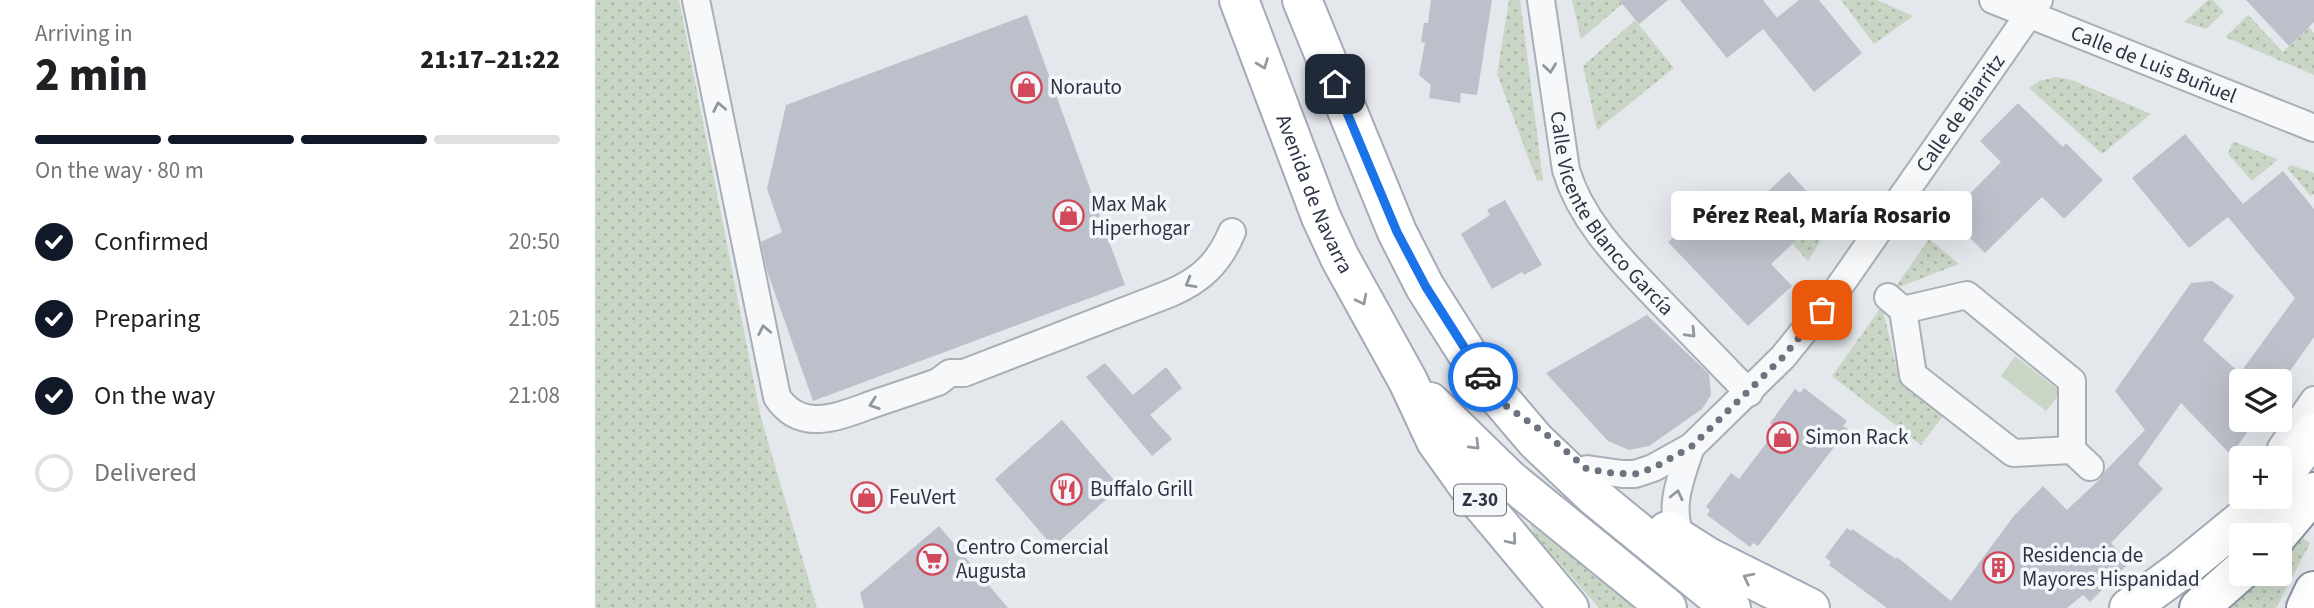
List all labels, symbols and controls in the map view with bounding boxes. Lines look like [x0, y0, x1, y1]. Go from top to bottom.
text: Arriving in [35, 17, 133, 50]
street label: Calle de Luis Buñuel [2066, 17, 2241, 111]
text: 21:17–21:22 [420, 41, 560, 78]
text: 2 min [35, 43, 148, 108]
street label: Calle de Biarritz [1908, 48, 2012, 178]
pin [1305, 54, 1365, 114]
one-way arrow [1255, 57, 1269, 69]
one-way arrow [1542, 62, 1557, 74]
icon: home [1316, 65, 1354, 103]
shop icon: Norauto [1010, 70, 1044, 104]
place label: Norauto [1050, 72, 1122, 102]
one-way arrow [713, 101, 728, 113]
street label: Calle Vicente Blanco García [1543, 109, 1681, 322]
street label: Avenida de Navarra [1269, 110, 1361, 279]
text: On the way · 80 m [35, 154, 204, 187]
place label: Max Mak Hiperhogar [1091, 189, 1191, 243]
callout: Pérez Real, María Rosario [1671, 191, 1973, 240]
shop icon: Max Mak Hiperhogar [1051, 199, 1085, 233]
text: Pérez Real, María Rosario [1692, 199, 1951, 232]
icon: check [35, 223, 73, 261]
text: Confirmed [94, 223, 209, 260]
text: 20:50 [509, 225, 560, 258]
one-way arrow [1185, 275, 1198, 288]
pin [1792, 280, 1852, 340]
icon: bag [1803, 291, 1841, 329]
one-way arrow [1354, 293, 1367, 305]
icon: check [35, 300, 73, 338]
text: Preparing [94, 300, 200, 337]
text: 21:05 [509, 302, 560, 335]
one-way arrow [757, 324, 772, 336]
one-way arrow [1683, 325, 1696, 338]
courier [1448, 342, 1518, 412]
icon: car [1464, 358, 1502, 396]
map controls [2229, 369, 2292, 586]
button: layers [2229, 369, 2292, 432]
icon: check [35, 377, 73, 415]
text: On the way [94, 377, 215, 414]
text: 21:08 [509, 379, 560, 412]
one-way arrow [868, 396, 880, 410]
shop icon: Simon Rack [1765, 420, 1799, 454]
place label: Simon Rack [1805, 422, 1909, 452]
one-way arrow [1467, 437, 1479, 449]
button: + [2229, 446, 2292, 509]
text: Delivered [94, 454, 197, 491]
restaurant icon: Buffalo Grill [1050, 472, 1084, 506]
place label: Buffalo Grill [1090, 474, 1193, 504]
shop icon: FeuVert [849, 480, 883, 514]
place label: FeuVert [889, 482, 956, 512]
road number: Z-30 [1454, 485, 1506, 516]
one-way arrow [1669, 489, 1683, 501]
button: − [2229, 523, 2292, 586]
one-way arrow [1504, 531, 1516, 544]
place label: Centro Comercial Augusta [956, 532, 1109, 586]
place label: Residencia de Mayores Hispanidad [2022, 540, 2200, 594]
supermarket icon: Centro Comercial Augusta [916, 542, 950, 576]
building icon: Residencia de Mayores Hispanidad [1982, 550, 2016, 584]
one-way arrow [1743, 573, 1755, 587]

